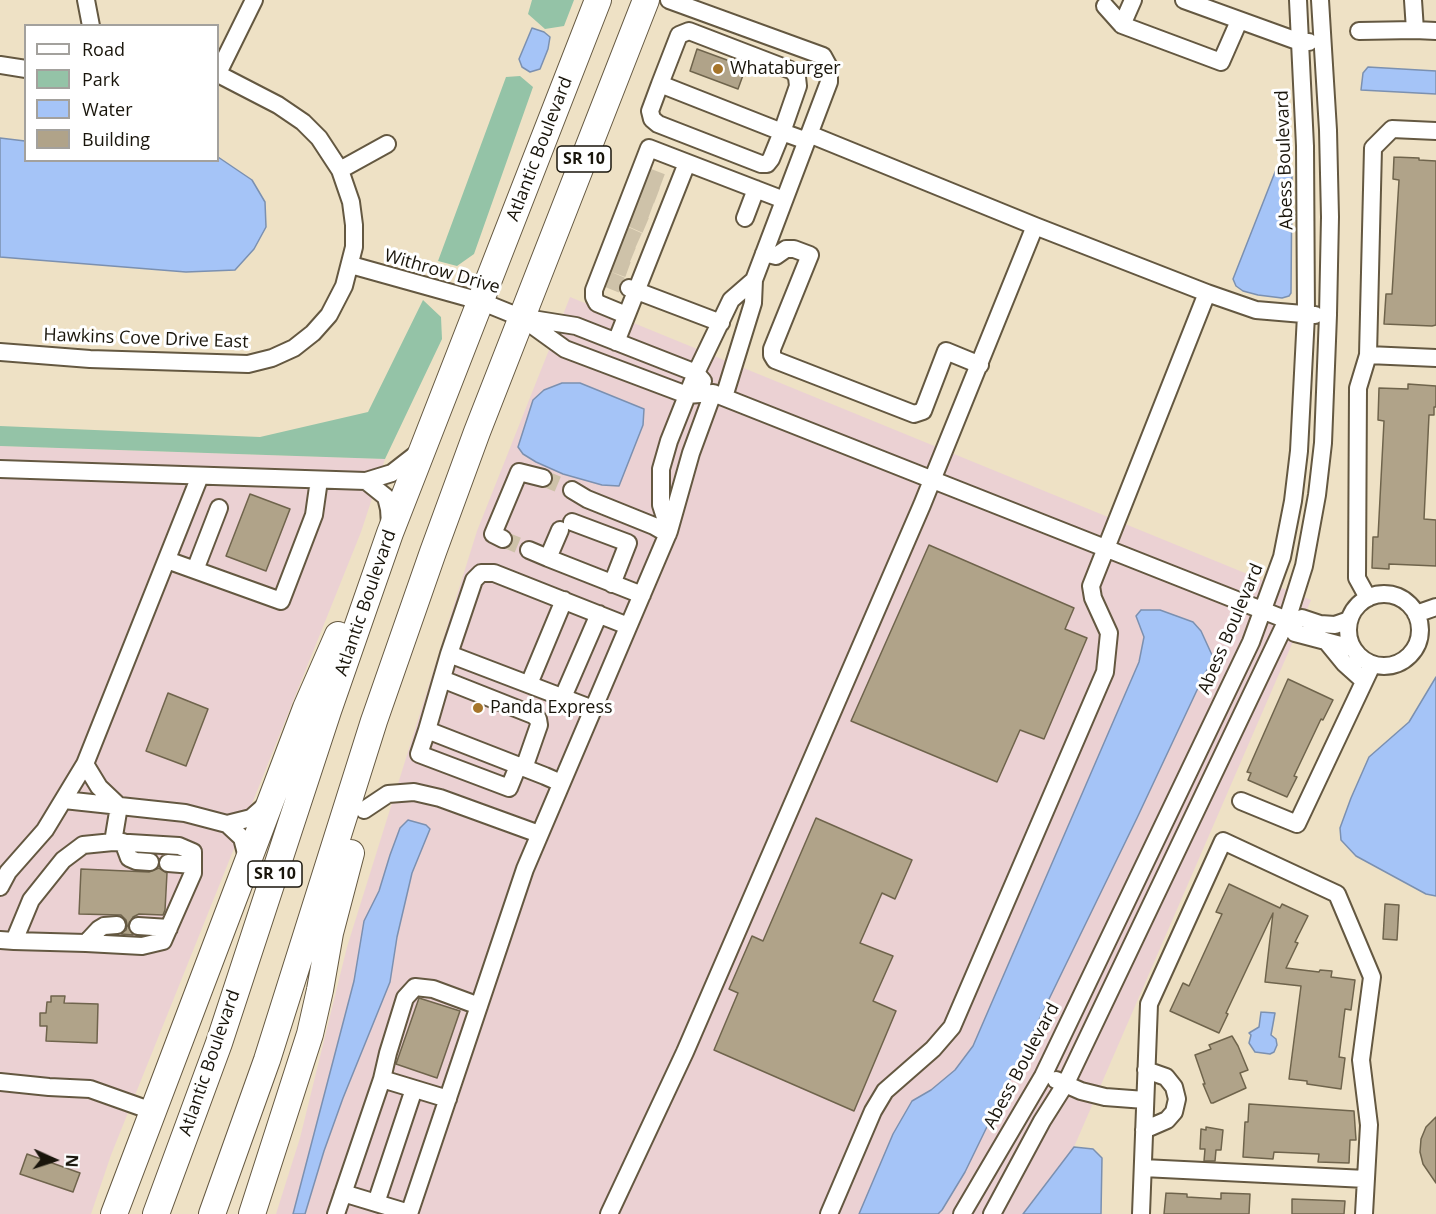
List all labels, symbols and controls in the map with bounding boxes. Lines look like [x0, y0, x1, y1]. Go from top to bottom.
legend [24, 24, 219, 162]
text: Road [82, 37, 125, 61]
place label: Whataburger [730, 58, 841, 80]
marker: Whataburger [711, 62, 725, 76]
text: Park [82, 67, 120, 91]
street label: Atlantic Boulevard [502, 74, 578, 224]
street label: Abess Boulevard [1272, 90, 1298, 230]
text: Water [82, 97, 133, 121]
text: Building [82, 127, 150, 151]
road number: SR 10 [557, 146, 611, 172]
street label: Withrow Drive [382, 245, 502, 299]
street label: Hawkins Cove Drive East [43, 325, 249, 353]
street label: Atlantic Boulevard [331, 527, 401, 679]
street label: Abess Boulevard [1194, 560, 1268, 698]
place label: Panda Express [490, 697, 613, 719]
marker: Panda Express [471, 701, 485, 715]
road number: SR 10 [248, 861, 302, 887]
street label: Atlantic Boulevard [175, 987, 245, 1139]
street label: Abess Boulevard [980, 999, 1064, 1133]
north arrow [24, 1130, 84, 1190]
text: N [61, 1154, 83, 1168]

